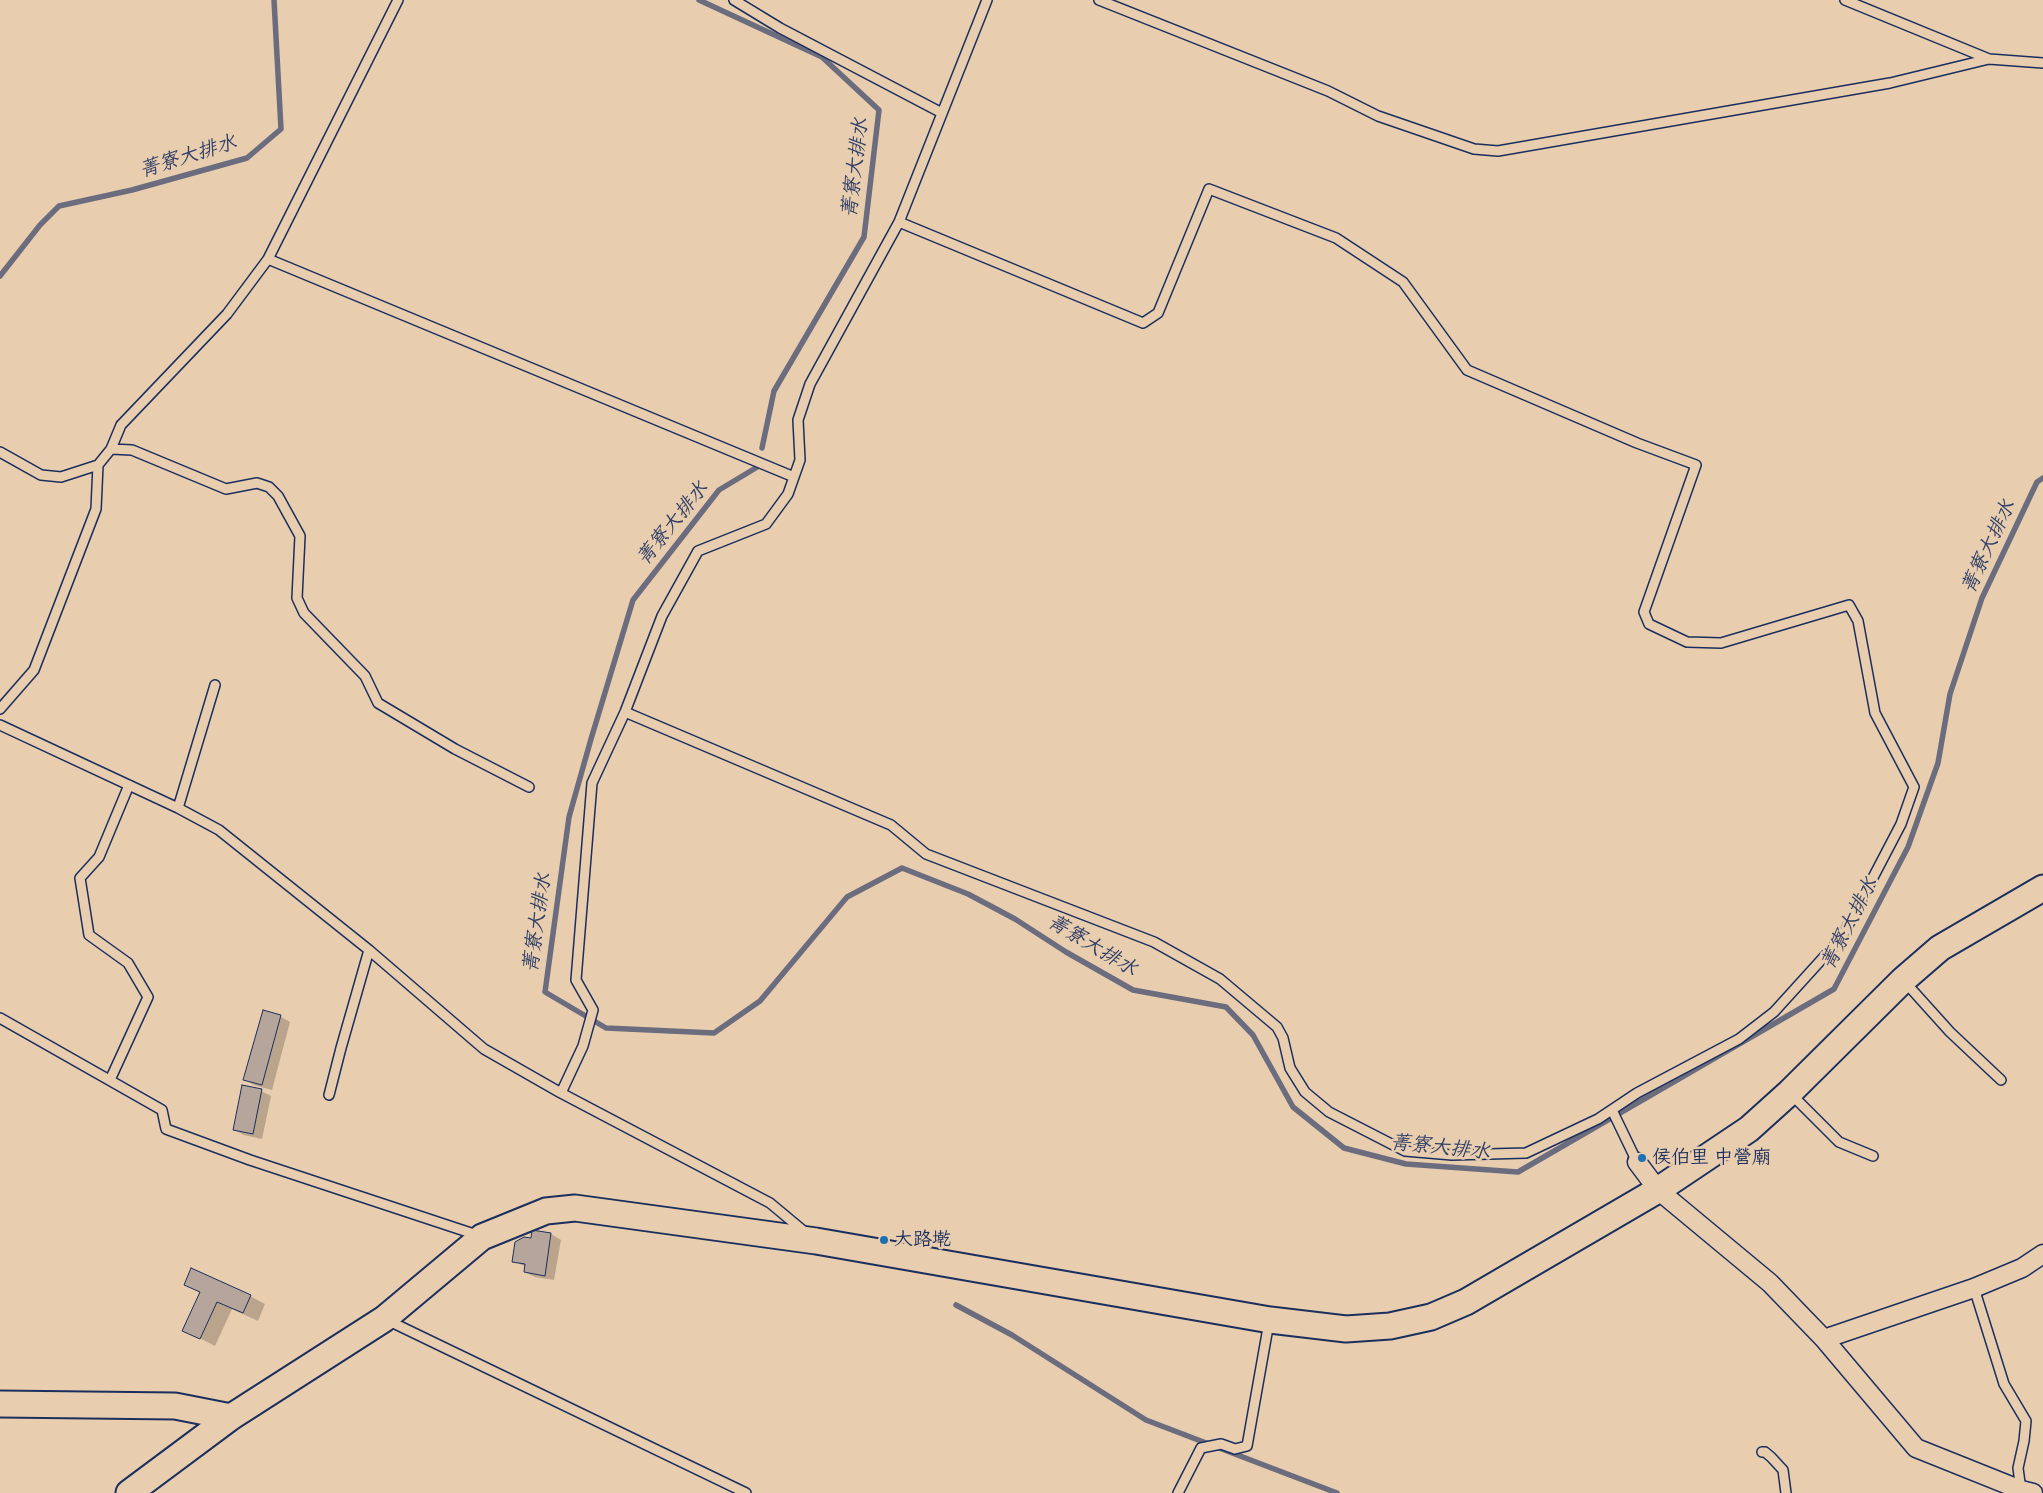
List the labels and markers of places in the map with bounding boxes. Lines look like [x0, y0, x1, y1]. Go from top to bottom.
place label: 侯伯里 中營廟 [1652, 1147, 1771, 1169]
marker: 侯伯里 中營廟 [1636, 1152, 1648, 1164]
place label: 大路墘 [894, 1229, 951, 1251]
marker: 大路墘 [878, 1234, 890, 1246]

